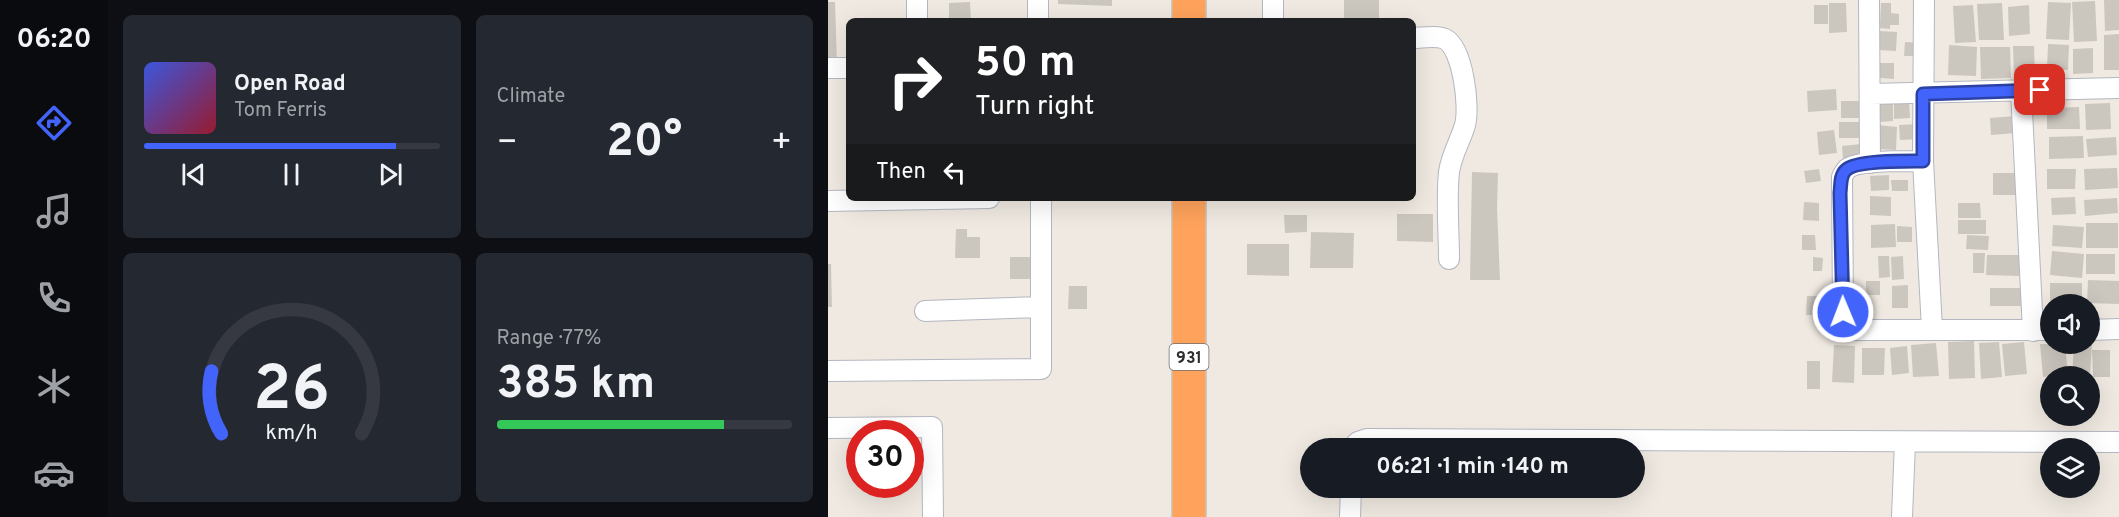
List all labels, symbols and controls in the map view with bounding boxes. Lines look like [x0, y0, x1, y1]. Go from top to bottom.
text: 06:20 [16, 23, 92, 57]
text: 50 m [975, 38, 1076, 91]
icon: right [876, 42, 954, 120]
pin [2014, 64, 2065, 115]
text: Open Road [234, 71, 346, 98]
icon: arrive [2023, 73, 2056, 106]
text: Climate [497, 84, 565, 110]
text: Turn right [975, 90, 1094, 124]
text: Tom Ferris [234, 98, 327, 124]
icon: directions [33, 102, 75, 144]
text: 20° [606, 115, 682, 172]
text: − [497, 123, 518, 165]
text: + [771, 123, 792, 165]
icon: left [938, 156, 971, 189]
icon: previous [177, 158, 210, 191]
icon: pause [275, 158, 308, 191]
icon: next [374, 158, 407, 191]
text: Then [876, 159, 926, 186]
icon: music [33, 190, 75, 232]
icon: phone [33, 277, 75, 319]
position arrow [1811, 280, 1875, 344]
map controls [2040, 294, 2100, 498]
button: sound [2040, 294, 2100, 354]
text: Range · 77% [497, 326, 601, 352]
road number: 931 [1170, 344, 1208, 370]
text: 26 [253, 353, 330, 432]
text: 385 km [497, 357, 655, 414]
icon: climate [33, 365, 75, 407]
button: search [2040, 366, 2100, 426]
speed limit sign: 30 [846, 420, 924, 498]
text: km/h [266, 421, 318, 448]
button: layers [2040, 438, 2100, 498]
icon: car [33, 452, 75, 494]
text: 06:21 · 1 min · 140 m [1376, 454, 1569, 481]

